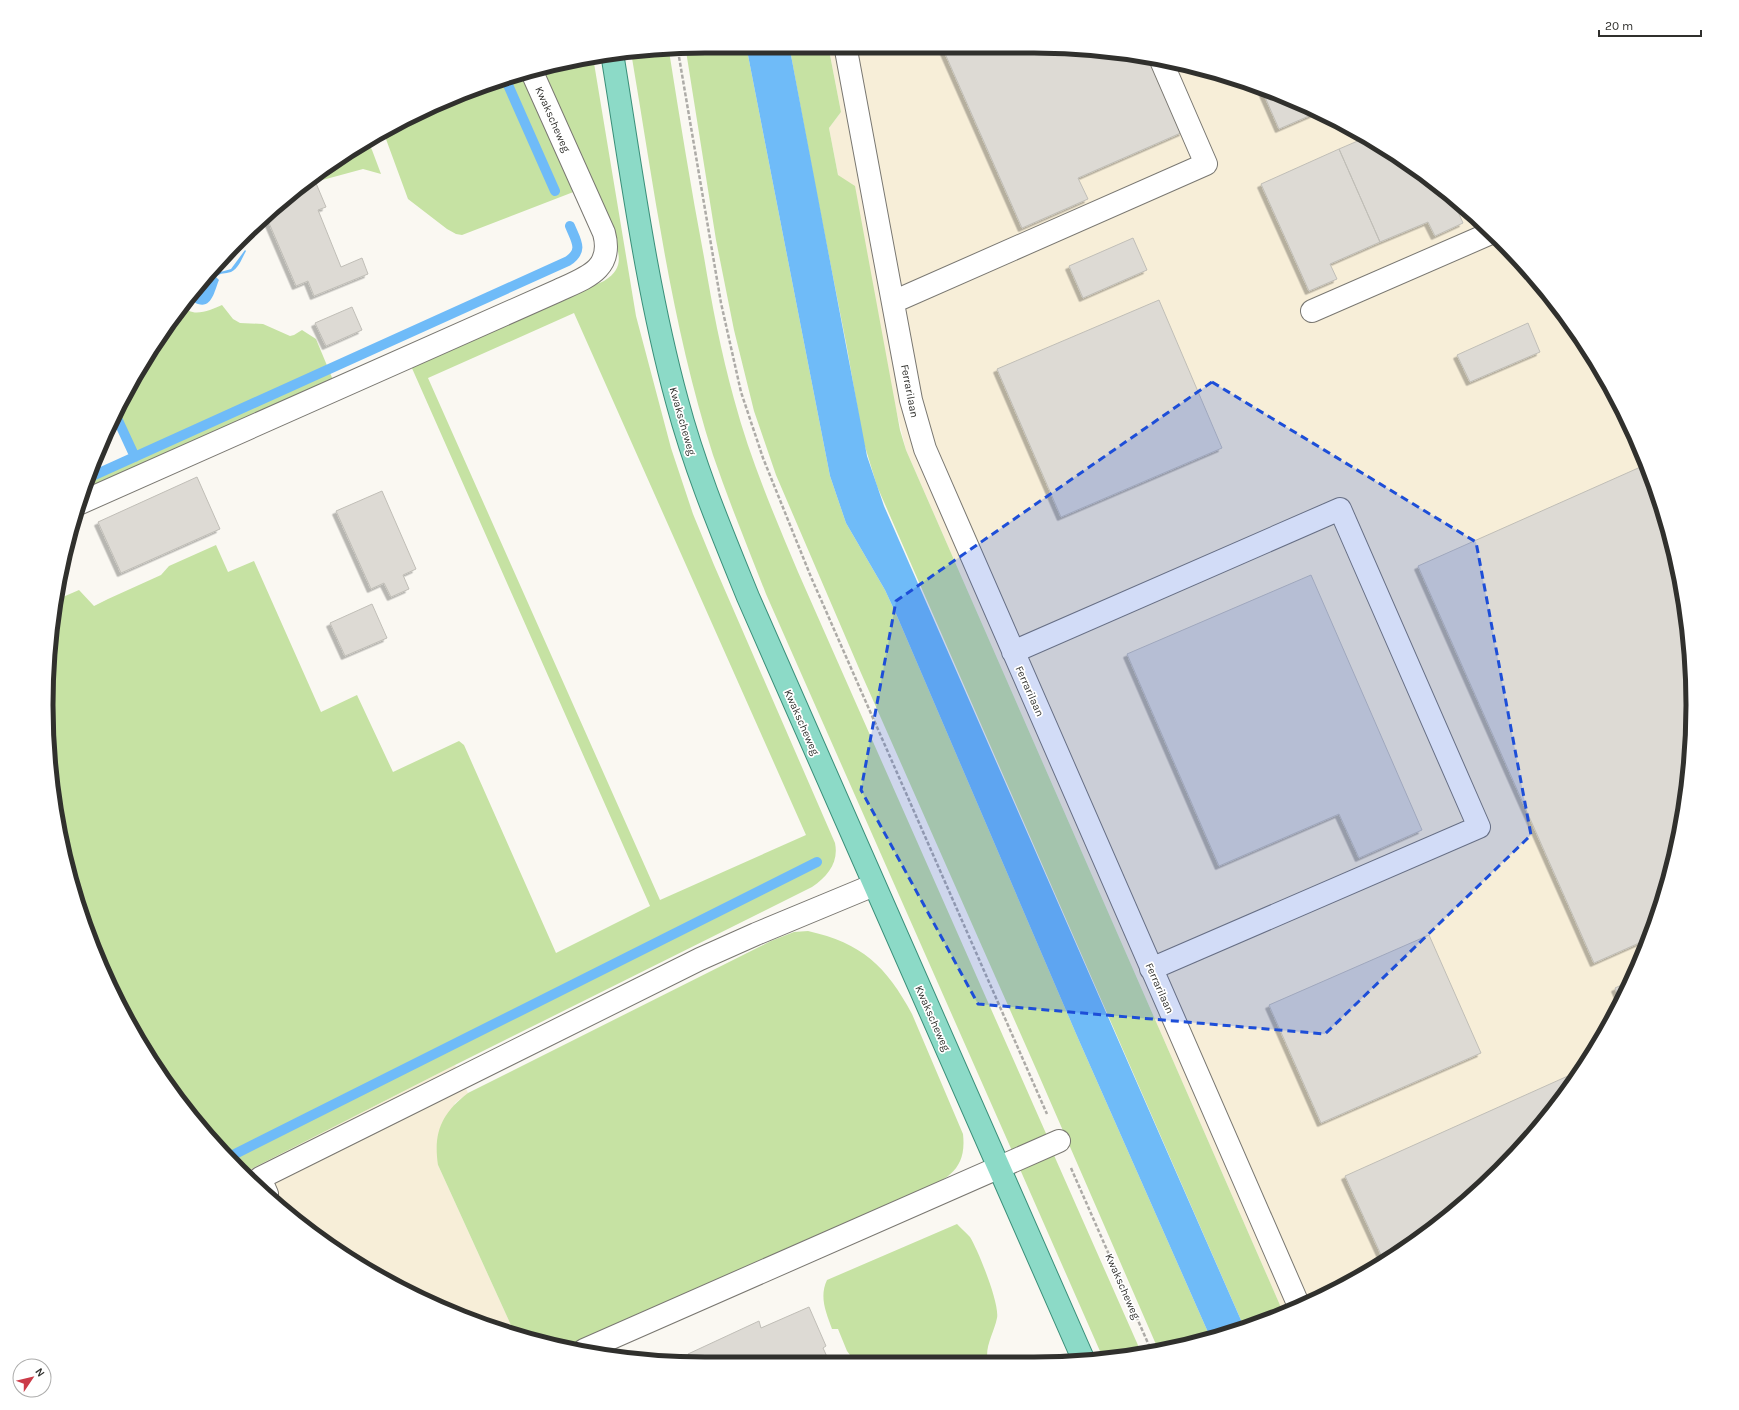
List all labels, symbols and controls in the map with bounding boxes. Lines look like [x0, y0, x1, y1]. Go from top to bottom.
scale bar [1599, 12, 1701, 38]
text: 20 m [1605, 19, 1633, 33]
street label: Kwakscheweg [532, 84, 573, 155]
street label: Ferrarilaan [898, 363, 921, 419]
street label: Kwakscheweg [667, 385, 699, 458]
street label: Ferrarilaan [1013, 664, 1047, 719]
street label: Kwakscheweg [781, 687, 822, 758]
street label: Ferrarilaan [1143, 961, 1177, 1016]
street label: Kwakscheweg [912, 983, 953, 1054]
street label: Kwakscheweg [1102, 1251, 1143, 1322]
north arrow [12, 1358, 52, 1398]
text: N [32, 1366, 47, 1380]

